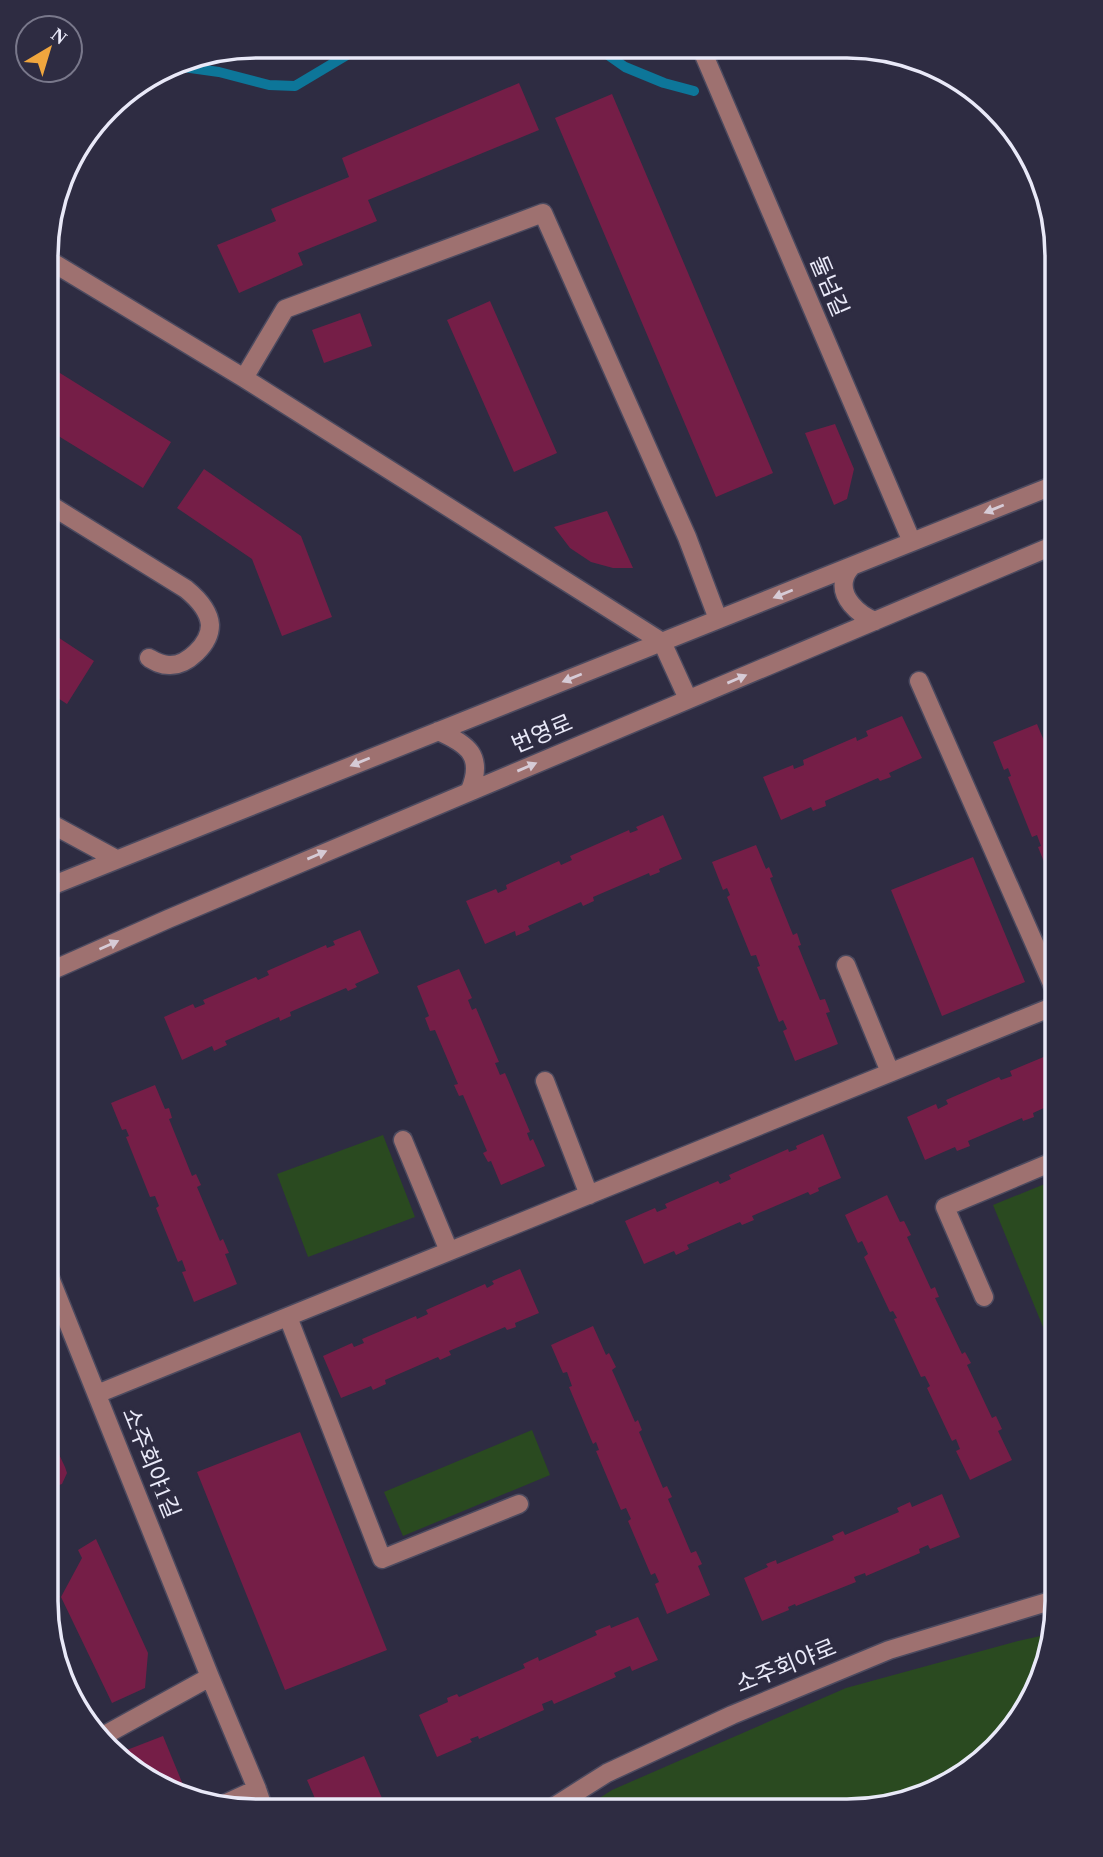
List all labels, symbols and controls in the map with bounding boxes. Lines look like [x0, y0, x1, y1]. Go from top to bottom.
north arrow [14, 14, 84, 84]
text: N [47, 23, 71, 49]
street label: 둘넘길 [805, 252, 853, 320]
one-way arrow [984, 504, 1005, 515]
one-way arrow [772, 588, 793, 599]
one-way arrow [561, 672, 582, 683]
one-way arrow [727, 673, 748, 684]
street label: 번영로 [508, 710, 576, 758]
one-way arrow [350, 757, 371, 768]
one-way arrow [517, 761, 538, 772]
one-way arrow [307, 849, 328, 860]
one-way arrow [98, 939, 119, 950]
street label: 소주회야1길 [117, 1404, 185, 1522]
street label: 소주회야로 [732, 1635, 840, 1697]

